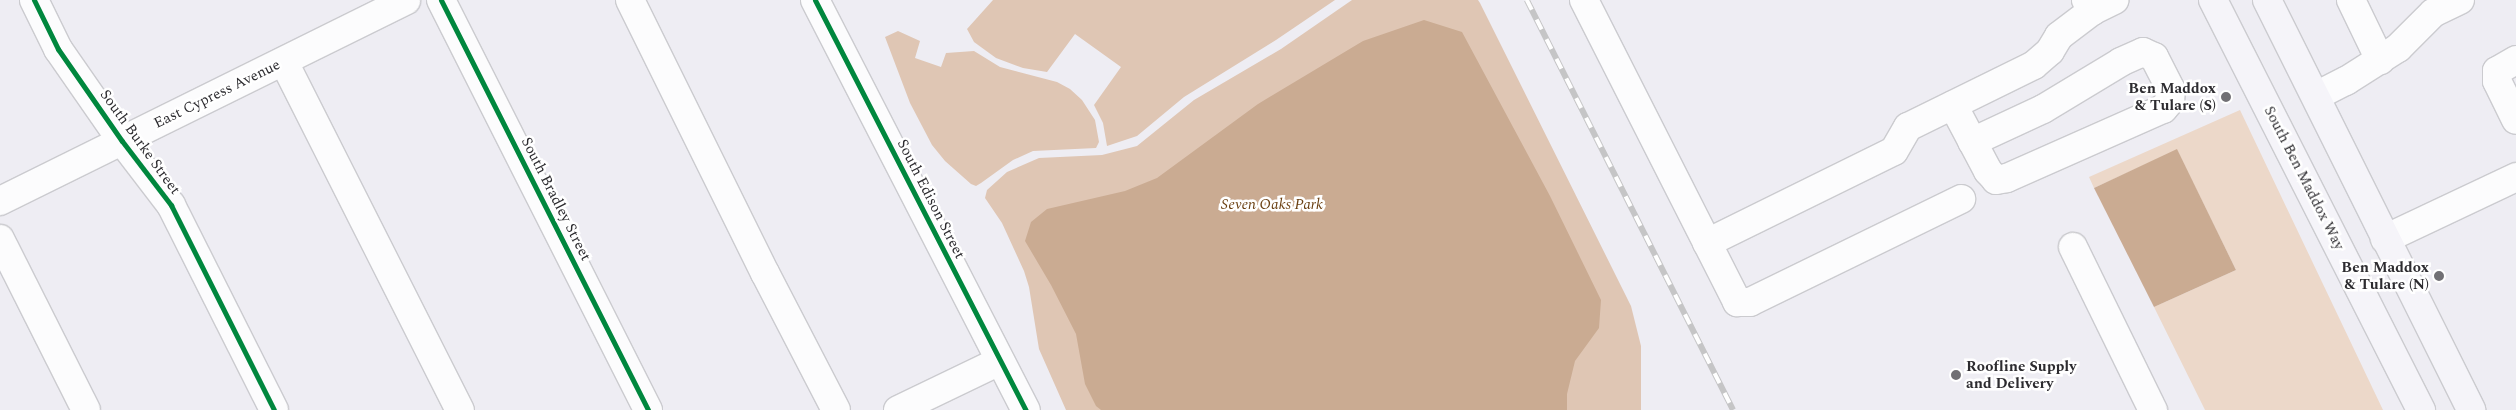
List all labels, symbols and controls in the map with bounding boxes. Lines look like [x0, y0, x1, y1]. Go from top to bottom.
street label: East Cypress Avenue [151, 56, 283, 132]
place label: Ben Maddox & Tulare (S) [2128, 79, 2216, 114]
street label: South Burke Street [96, 86, 184, 198]
marker: Ben Maddox & Tulare (S) [2220, 91, 2232, 103]
street label: South Ben Maddox Way [2260, 103, 2348, 253]
street label: South Bradley Street [517, 134, 595, 264]
street label: South Edison Street [893, 136, 969, 262]
park label: Seven Oaks Park [1221, 196, 1323, 214]
place label: Ben Maddox & Tulare (N) [2341, 258, 2429, 293]
marker: Ben Maddox & Tulare (N) [2433, 270, 2445, 282]
place label: Roofline Supply and Delivery [1966, 357, 2076, 392]
marker: Roofline Supply and Delivery [1950, 369, 1962, 381]

